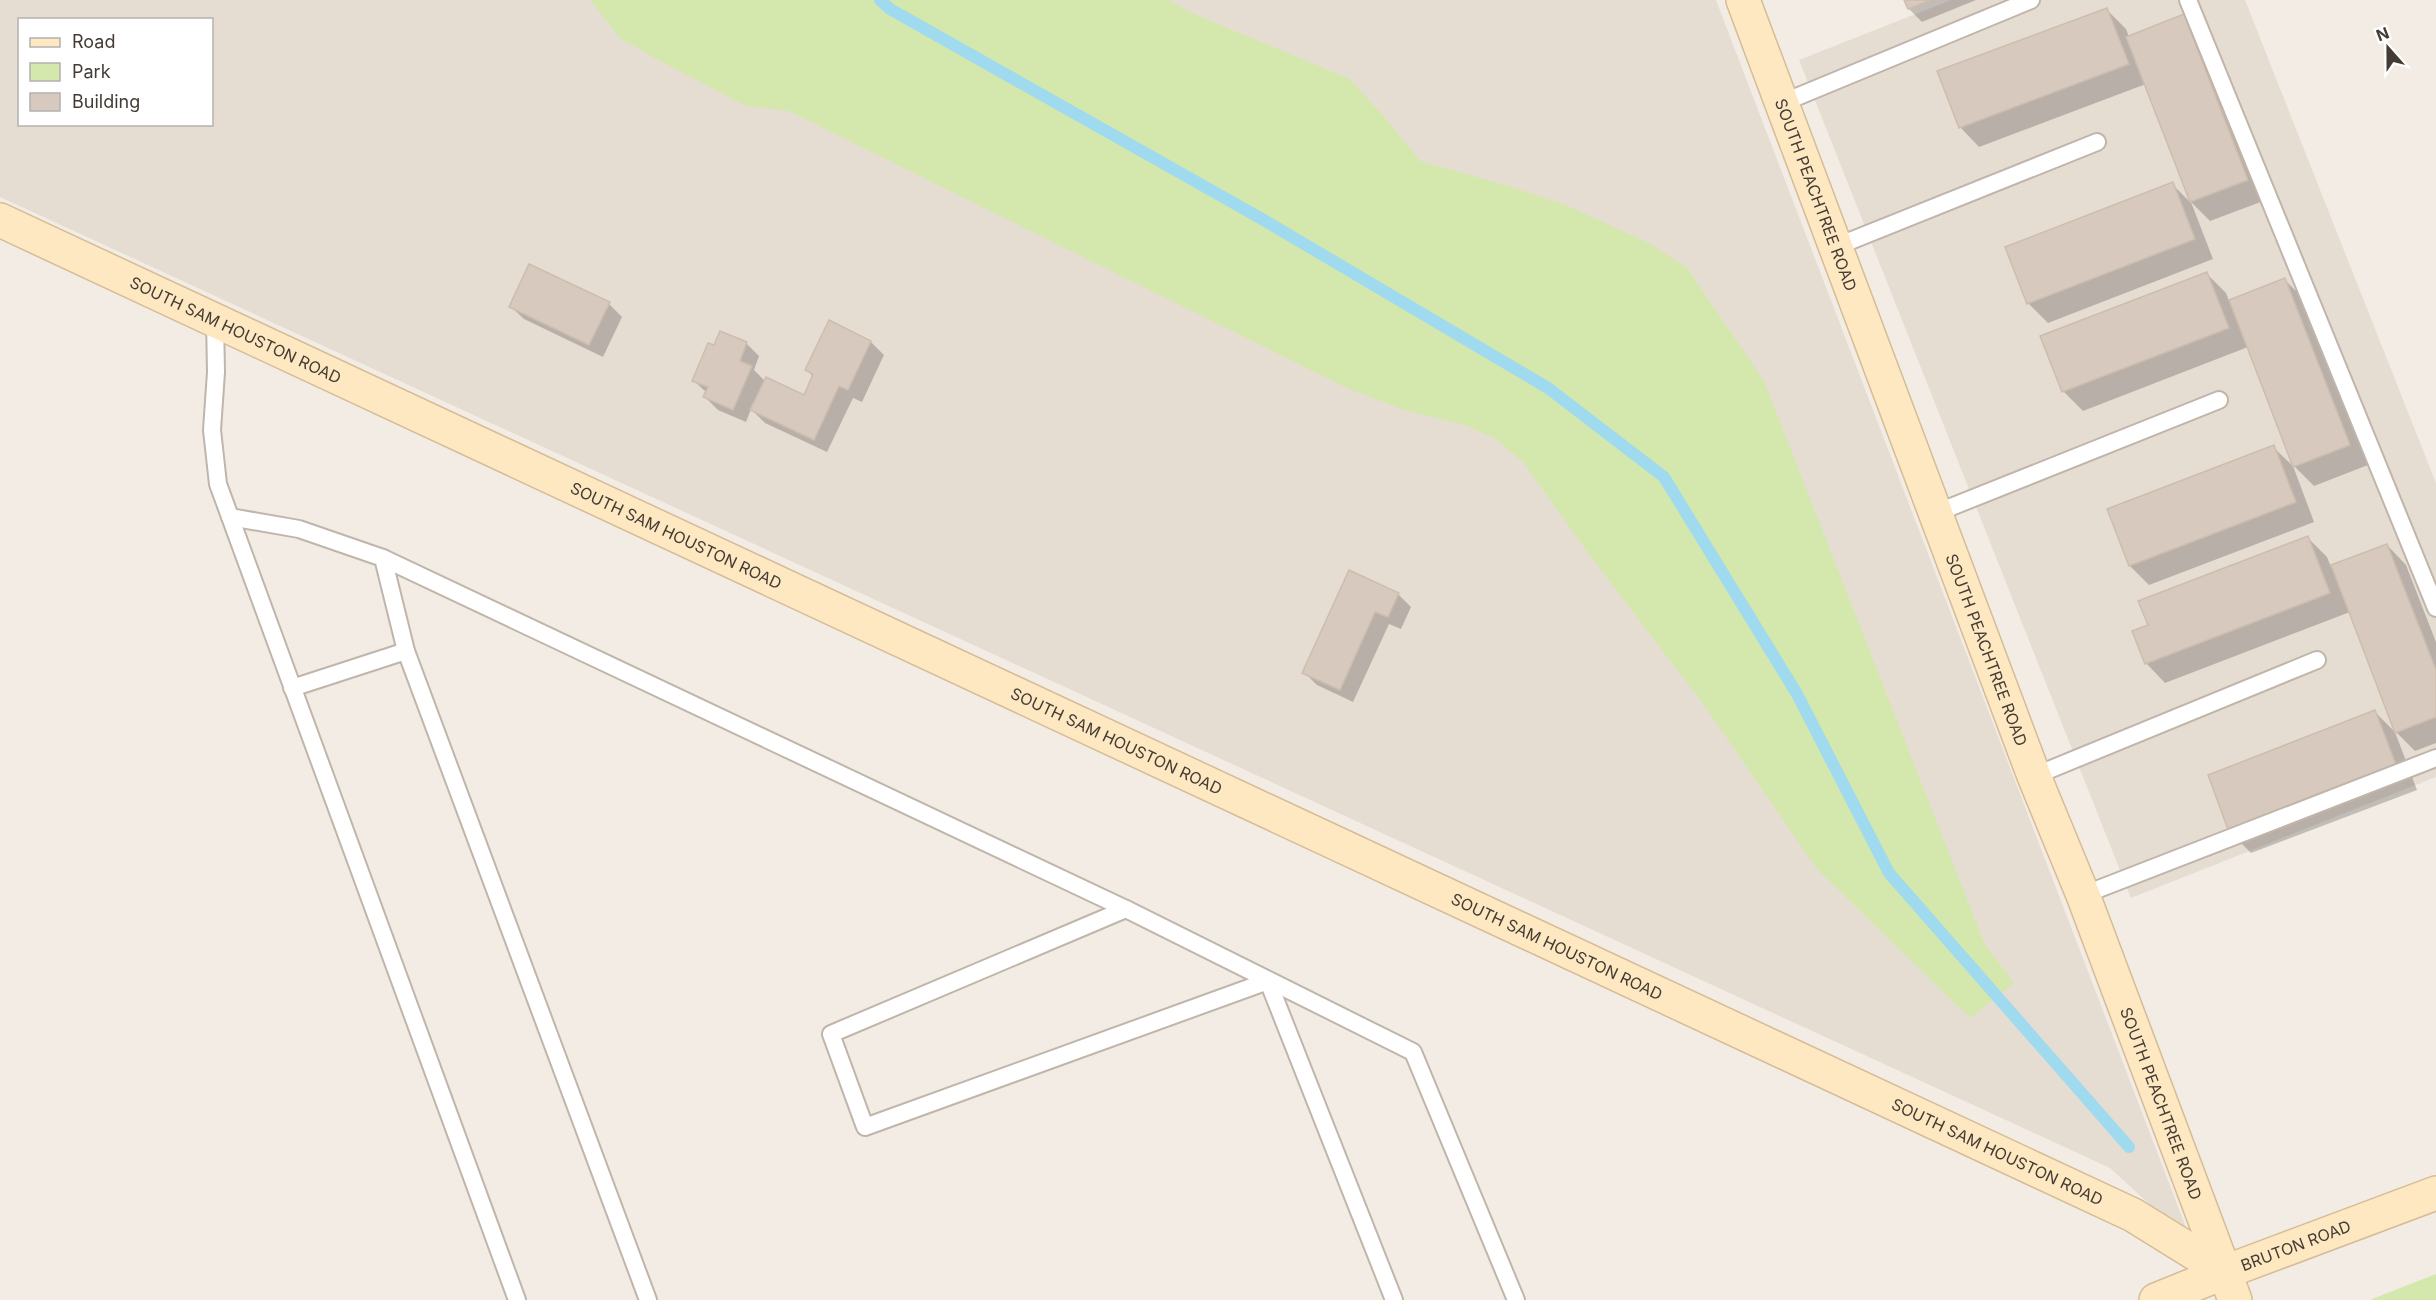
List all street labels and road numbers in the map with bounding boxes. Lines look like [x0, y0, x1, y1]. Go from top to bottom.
street label: SOUTH PEACHTREE ROAD [1771, 96, 1861, 294]
street label: SOUTH SAM HOUSTON ROAD [127, 272, 344, 388]
street label: SOUTH SAM HOUSTON ROAD [567, 477, 785, 593]
street label: SOUTH PEACHTREE ROAD [1942, 551, 2032, 749]
street label: SOUTH SAM HOUSTON ROAD [1008, 683, 1225, 799]
street label: SOUTH SAM HOUSTON ROAD [1448, 888, 1666, 1004]
street label: SOUTH PEACHTREE ROAD [2116, 1004, 2206, 1202]
street label: SOUTH SAM HOUSTON ROAD [1889, 1094, 2106, 1210]
street label: BRUTON ROAD [2238, 1216, 2354, 1275]

